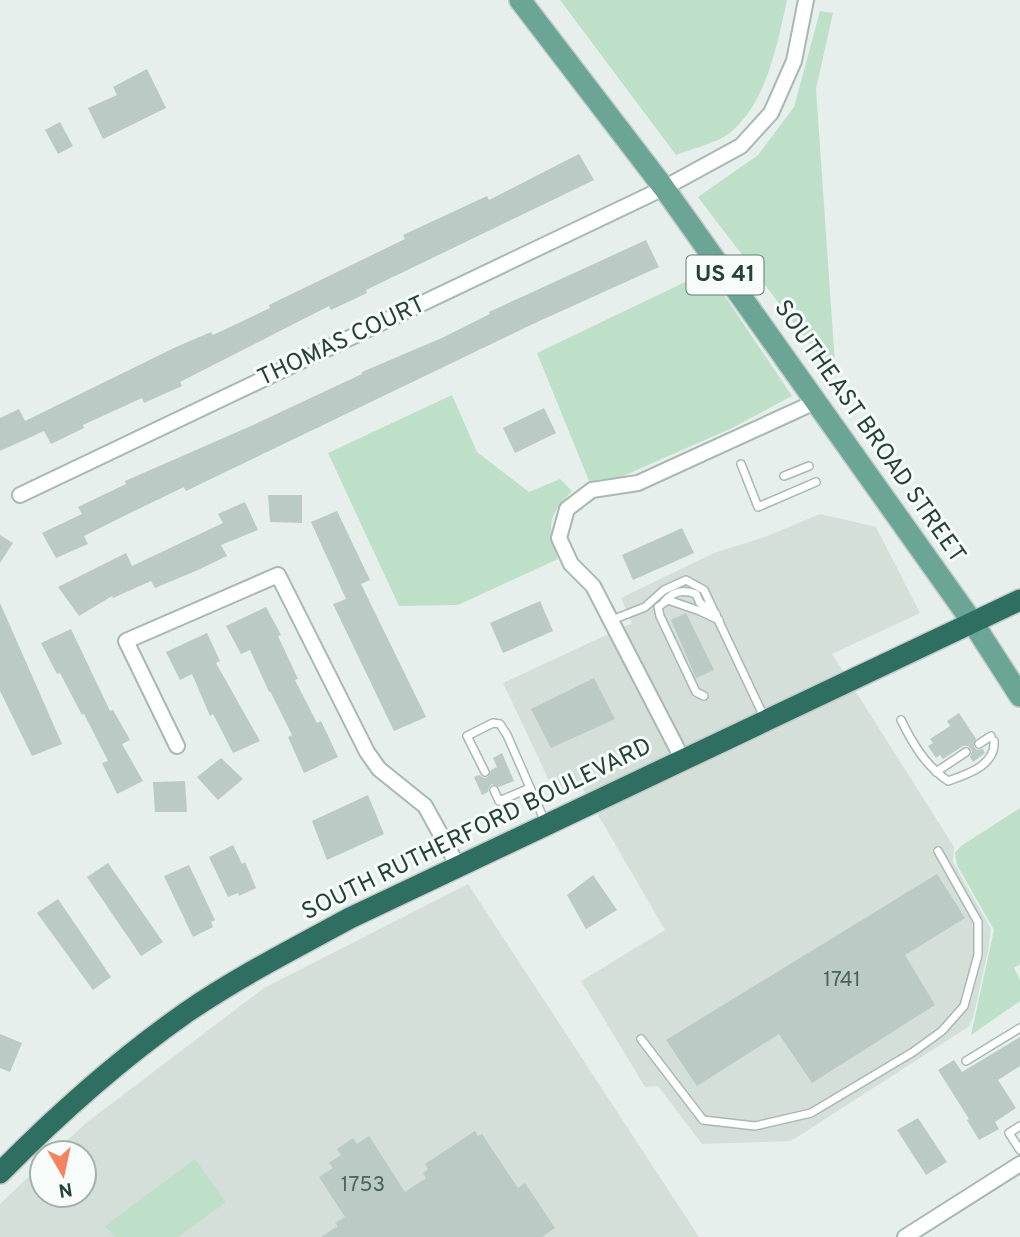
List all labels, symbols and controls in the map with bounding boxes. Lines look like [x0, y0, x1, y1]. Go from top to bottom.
road number: US 41 [686, 256, 764, 294]
street label: THOMAS COURT [253, 290, 431, 394]
street label: SOUTHEAST BROAD STREET [767, 295, 971, 569]
street label: SOUTH RUTHERFORD BOULEVARD [297, 732, 657, 928]
house number: 1741 [823, 967, 861, 994]
north arrow [28, 1139, 98, 1209]
house number: 1753 [341, 1172, 385, 1199]
text: N [57, 1176, 74, 1202]

